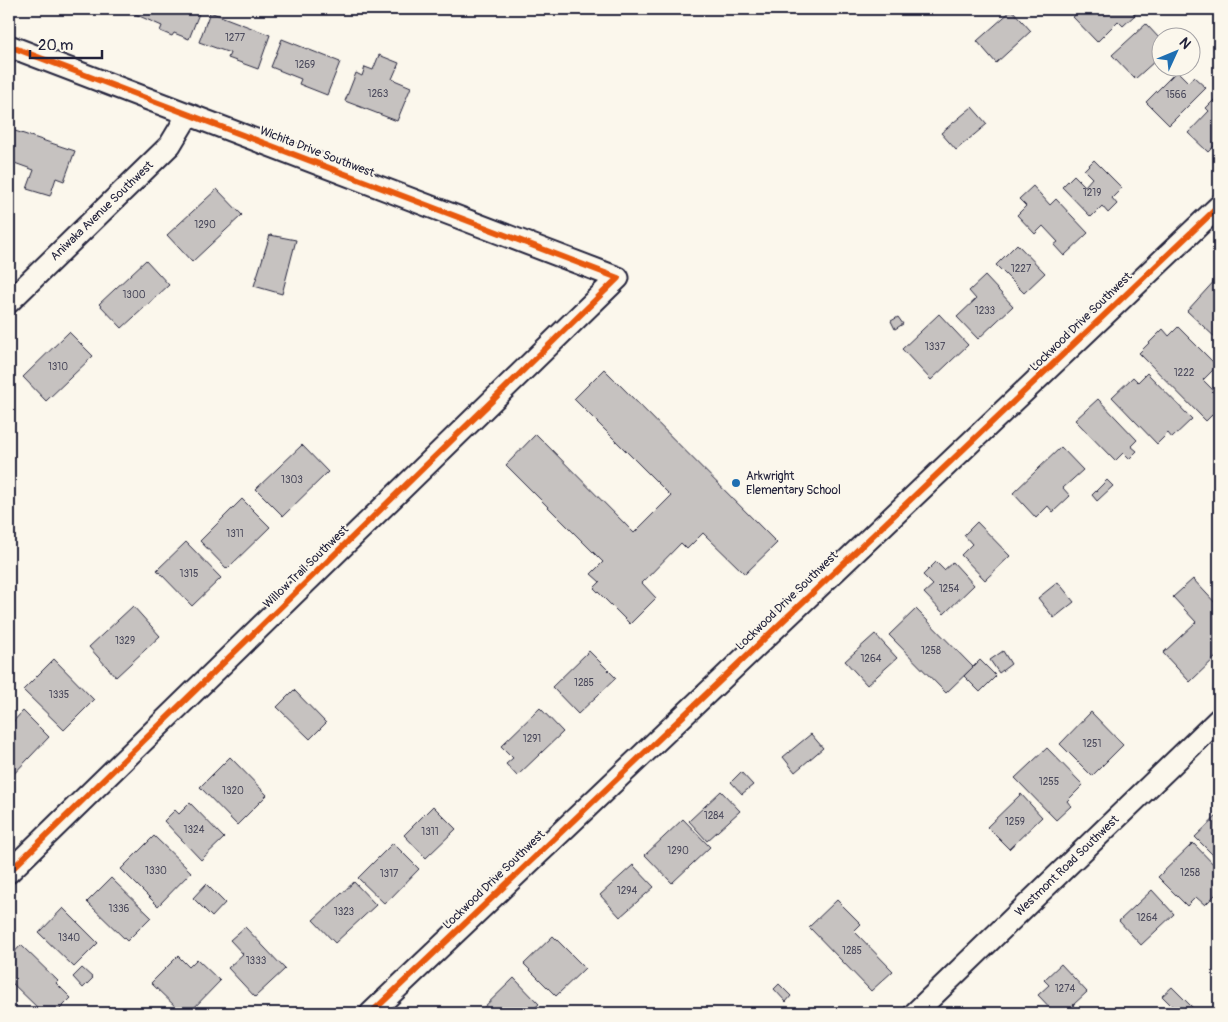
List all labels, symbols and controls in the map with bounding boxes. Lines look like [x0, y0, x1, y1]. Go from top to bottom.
scale bar [30, 28, 102, 60]
north arrow [1150, 28, 1200, 78]
house number: 1277 [225, 32, 246, 44]
text: N [1176, 34, 1194, 53]
text: 20 m [38, 36, 73, 55]
house number: 1269 [295, 59, 315, 71]
house number: 1263 [368, 88, 389, 100]
house number: 1566 [1166, 89, 1187, 101]
street label: Wichita Drive Southwest [257, 123, 377, 181]
street label: Aniwaka Avenue Southwest [47, 158, 157, 264]
house number: 1219 [1083, 187, 1101, 199]
house number: 1290 [194, 219, 216, 231]
house number: 1227 [1011, 263, 1032, 275]
street label: Lockwood Drive Southwest [1027, 269, 1135, 375]
house number: 1300 [122, 289, 146, 301]
house number: 1233 [975, 305, 996, 317]
house number: 1337 [925, 341, 946, 353]
house number: 1310 [48, 361, 68, 373]
house number: 1222 [1174, 367, 1195, 379]
place label: Arkwright Elementary School [746, 469, 841, 498]
house number: 1303 [281, 474, 303, 486]
marker: Arkwright Elementary School [730, 477, 742, 489]
street label: Willow Trail Southwest [260, 522, 352, 612]
house number: 1311 [226, 528, 244, 540]
street label: Lockwood Drive Southwest [733, 548, 841, 654]
house number: 1315 [180, 568, 198, 580]
house number: 1254 [939, 583, 960, 595]
house number: 1329 [115, 635, 135, 647]
house number: 1258 [921, 645, 941, 657]
house number: 1264 [860, 653, 882, 665]
house number: 1285 [574, 677, 594, 689]
house number: 1335 [49, 689, 69, 701]
house number: 1291 [523, 733, 541, 745]
house number: 1251 [1083, 738, 1101, 750]
house number: 1255 [1039, 776, 1059, 788]
house number: 1320 [222, 785, 244, 797]
house number: 1284 [704, 810, 724, 822]
street label: Westmont Road Southwest [1012, 812, 1122, 920]
house number: 1259 [1005, 816, 1025, 828]
house number: 1324 [184, 824, 205, 836]
house number: 1311 [421, 826, 439, 838]
street label: Lockwood Drive Southwest [440, 827, 548, 933]
house number: 1290 [667, 845, 689, 857]
house number: 1330 [145, 865, 167, 877]
house number: 1258 [1180, 867, 1200, 879]
house number: 1317 [380, 868, 399, 880]
house number: 1294 [617, 885, 637, 897]
house number: 1336 [109, 903, 130, 915]
house number: 1323 [334, 906, 355, 918]
house number: 1264 [1136, 912, 1158, 924]
house number: 1340 [58, 932, 80, 944]
house number: 1285 [842, 945, 862, 957]
house number: 1333 [246, 955, 267, 967]
house number: 1274 [1055, 983, 1075, 995]

